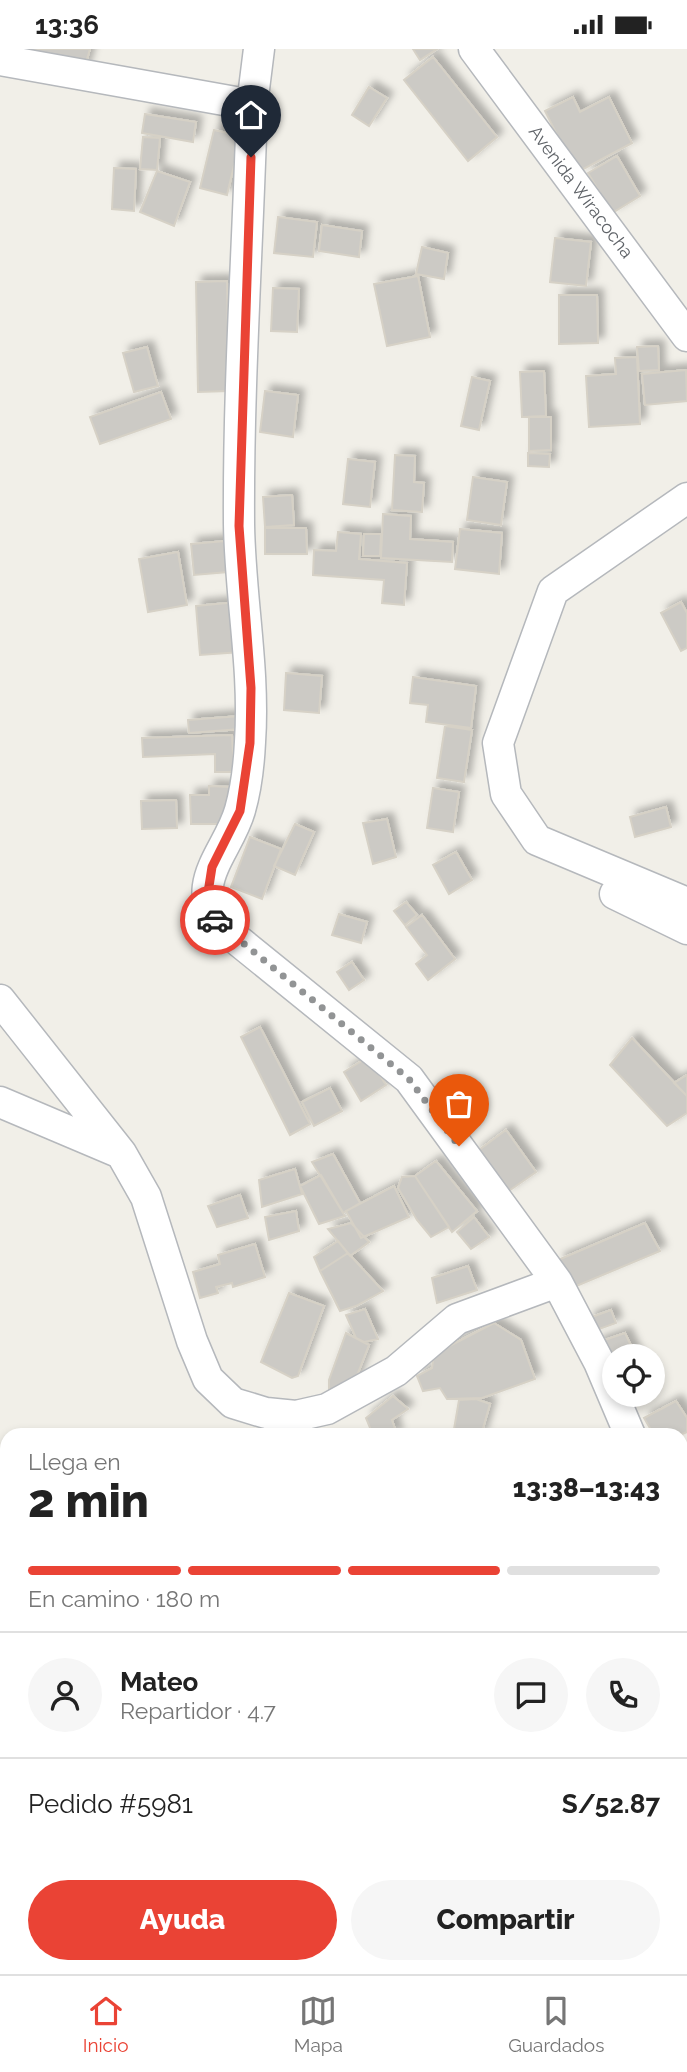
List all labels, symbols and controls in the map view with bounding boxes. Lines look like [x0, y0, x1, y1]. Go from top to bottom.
text: 13:36 [35, 10, 99, 40]
pin [221, 85, 281, 157]
icon: home [232, 96, 270, 134]
street label: Avenida Wiracocha [525, 121, 638, 262]
courier [180, 885, 250, 955]
icon: car [196, 901, 234, 939]
pin [429, 1074, 489, 1146]
icon: bag [440, 1085, 478, 1123]
map controls [602, 1344, 665, 1407]
button: locate [602, 1344, 665, 1407]
text: Llega en [28, 1448, 121, 1475]
text: 13:38–13:43 [513, 1473, 660, 1503]
text: 2 min [28, 1474, 149, 1528]
text: En camino · 180 m [28, 1585, 220, 1612]
button: person [28, 1658, 102, 1732]
button: chat [494, 1658, 568, 1732]
button: phone [586, 1658, 660, 1732]
text: Mateo [120, 1667, 198, 1697]
text: Repartidor · 4.7 [120, 1697, 276, 1724]
text: Pedido #5981 [28, 1789, 193, 1819]
text: S/52.87 [562, 1789, 660, 1819]
button: Ayuda [28, 1880, 337, 1960]
button: Compartir [351, 1880, 660, 1960]
tab: Inicio [83, 1992, 128, 2056]
tab: Mapa [294, 1992, 343, 2056]
tab: Guardados [508, 1992, 604, 2056]

